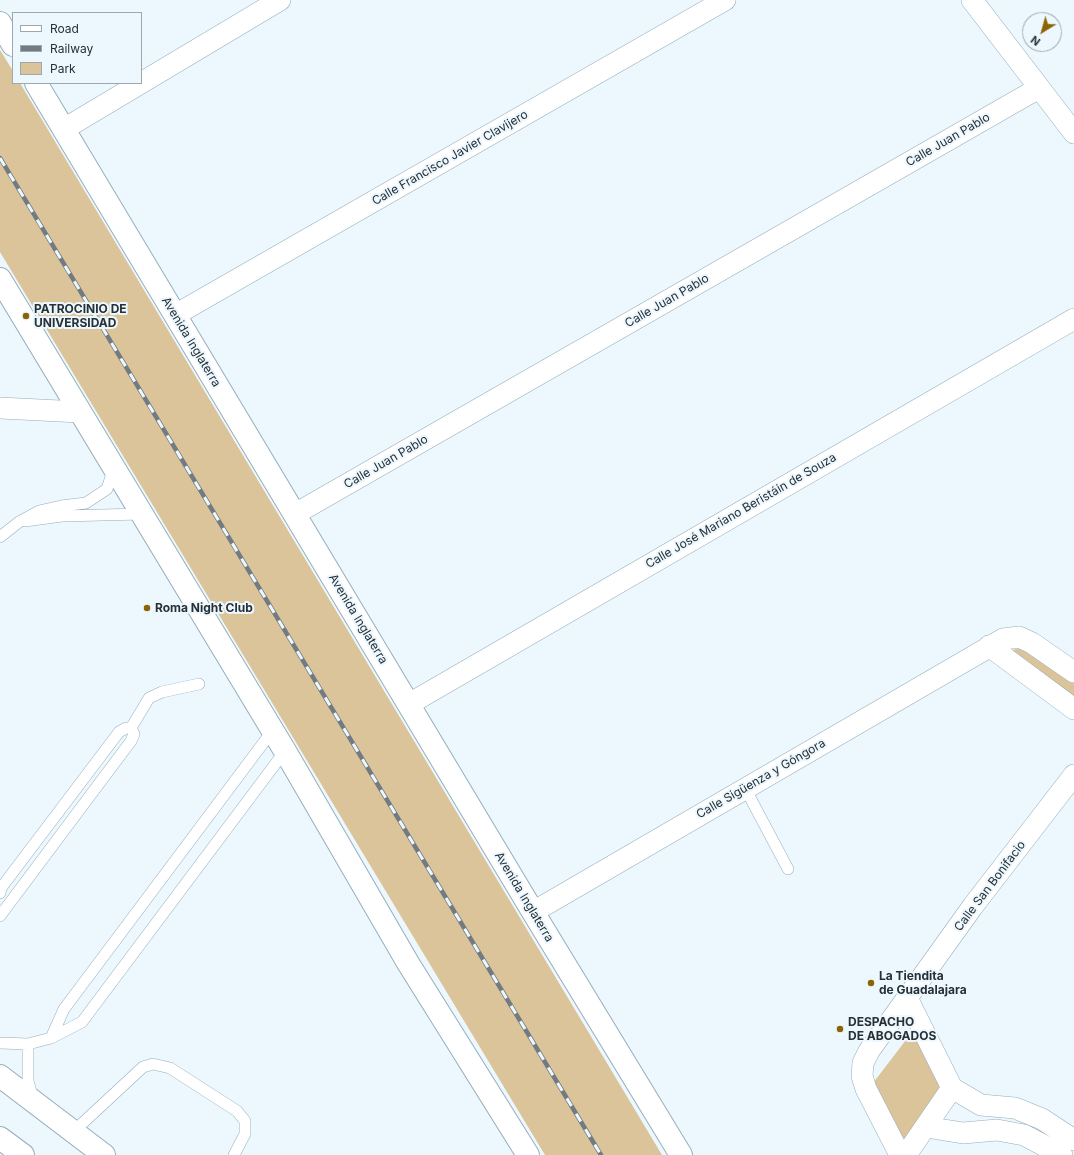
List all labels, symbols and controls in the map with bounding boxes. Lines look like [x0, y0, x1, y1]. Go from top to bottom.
legend [12, 12, 142, 84]
north arrow [1022, 12, 1062, 52]
text: Road [50, 21, 79, 36]
text: N [1028, 33, 1043, 49]
text: Railway [50, 41, 93, 56]
text: Park [50, 61, 76, 76]
street label: Calle Francisco Javier Clavijero [370, 107, 530, 209]
street label: Calle Juan Pablo [903, 110, 993, 170]
street label: Calle Juan Pablo [622, 271, 712, 331]
street label: Avenida Inglaterra [158, 294, 224, 390]
place label: PATROCINIO DE UNIVERSIDAD [34, 302, 127, 330]
marker: PATROCINIO DE UNIVERSIDAD [21, 311, 31, 321]
street label: Calle Juan Pablo [341, 432, 431, 492]
street label: Calle José Mariano Beristáin de Souza [643, 450, 839, 572]
street label: Avenida Inglaterra [325, 571, 391, 667]
place label: Roma Night Club [155, 601, 253, 615]
marker: Roma Night Club [142, 603, 152, 613]
street label: Calle Sigüenza y Góngora [694, 736, 828, 822]
street label: Calle San Bonifacio [951, 838, 1029, 934]
street label: Avenida Inglaterra [491, 849, 557, 945]
place label: La Tiendita de Guadalajara [879, 969, 967, 997]
marker: La Tiendita de Guadalajara [866, 978, 876, 988]
place label: DESPACHO DE ABOGADOS [848, 1015, 936, 1043]
marker: DESPACHO DE ABOGADOS [835, 1024, 845, 1034]

